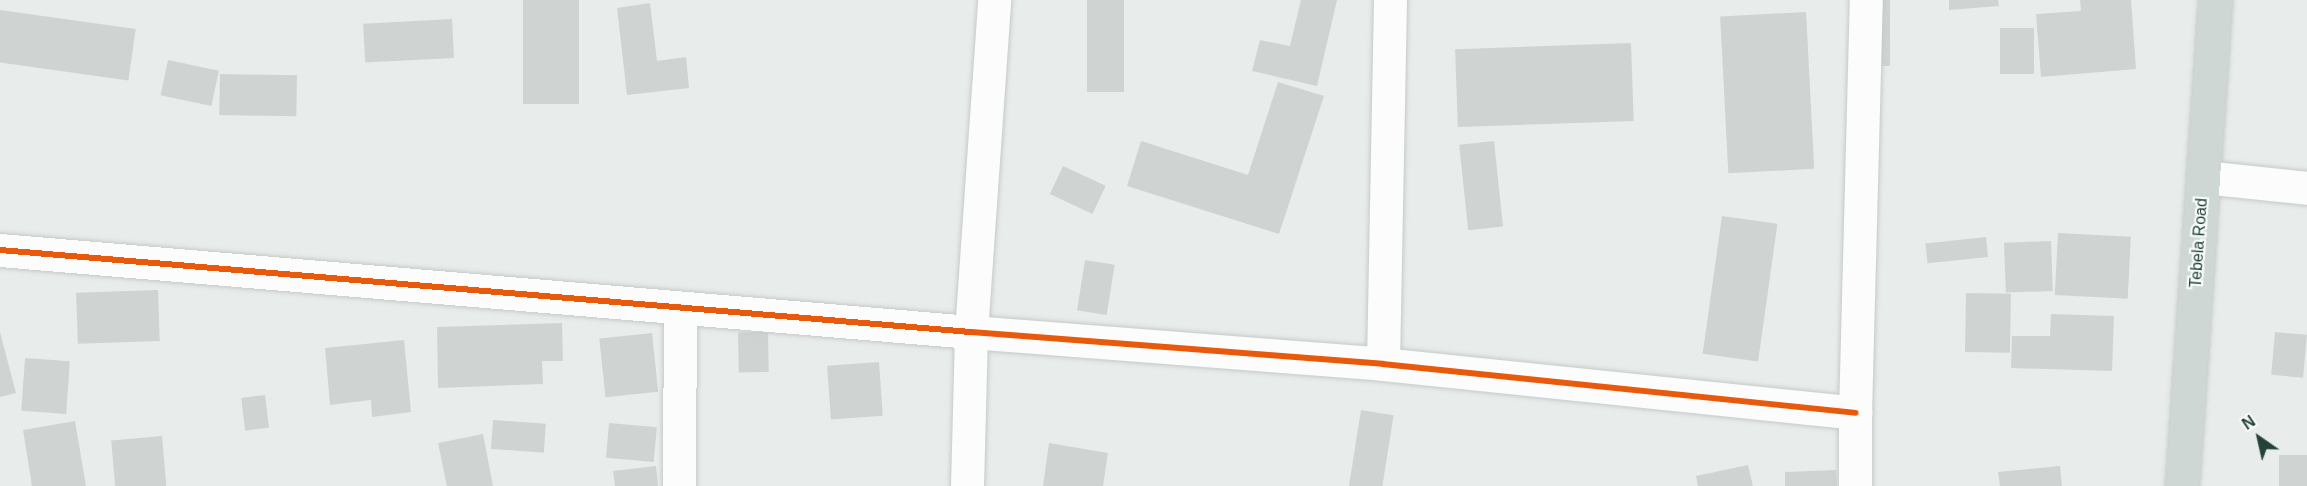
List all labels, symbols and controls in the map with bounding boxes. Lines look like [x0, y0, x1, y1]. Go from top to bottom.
street label: Tebela Road [2186, 198, 2212, 288]
north arrow [2229, 408, 2289, 468]
text: N [2239, 412, 2258, 433]

